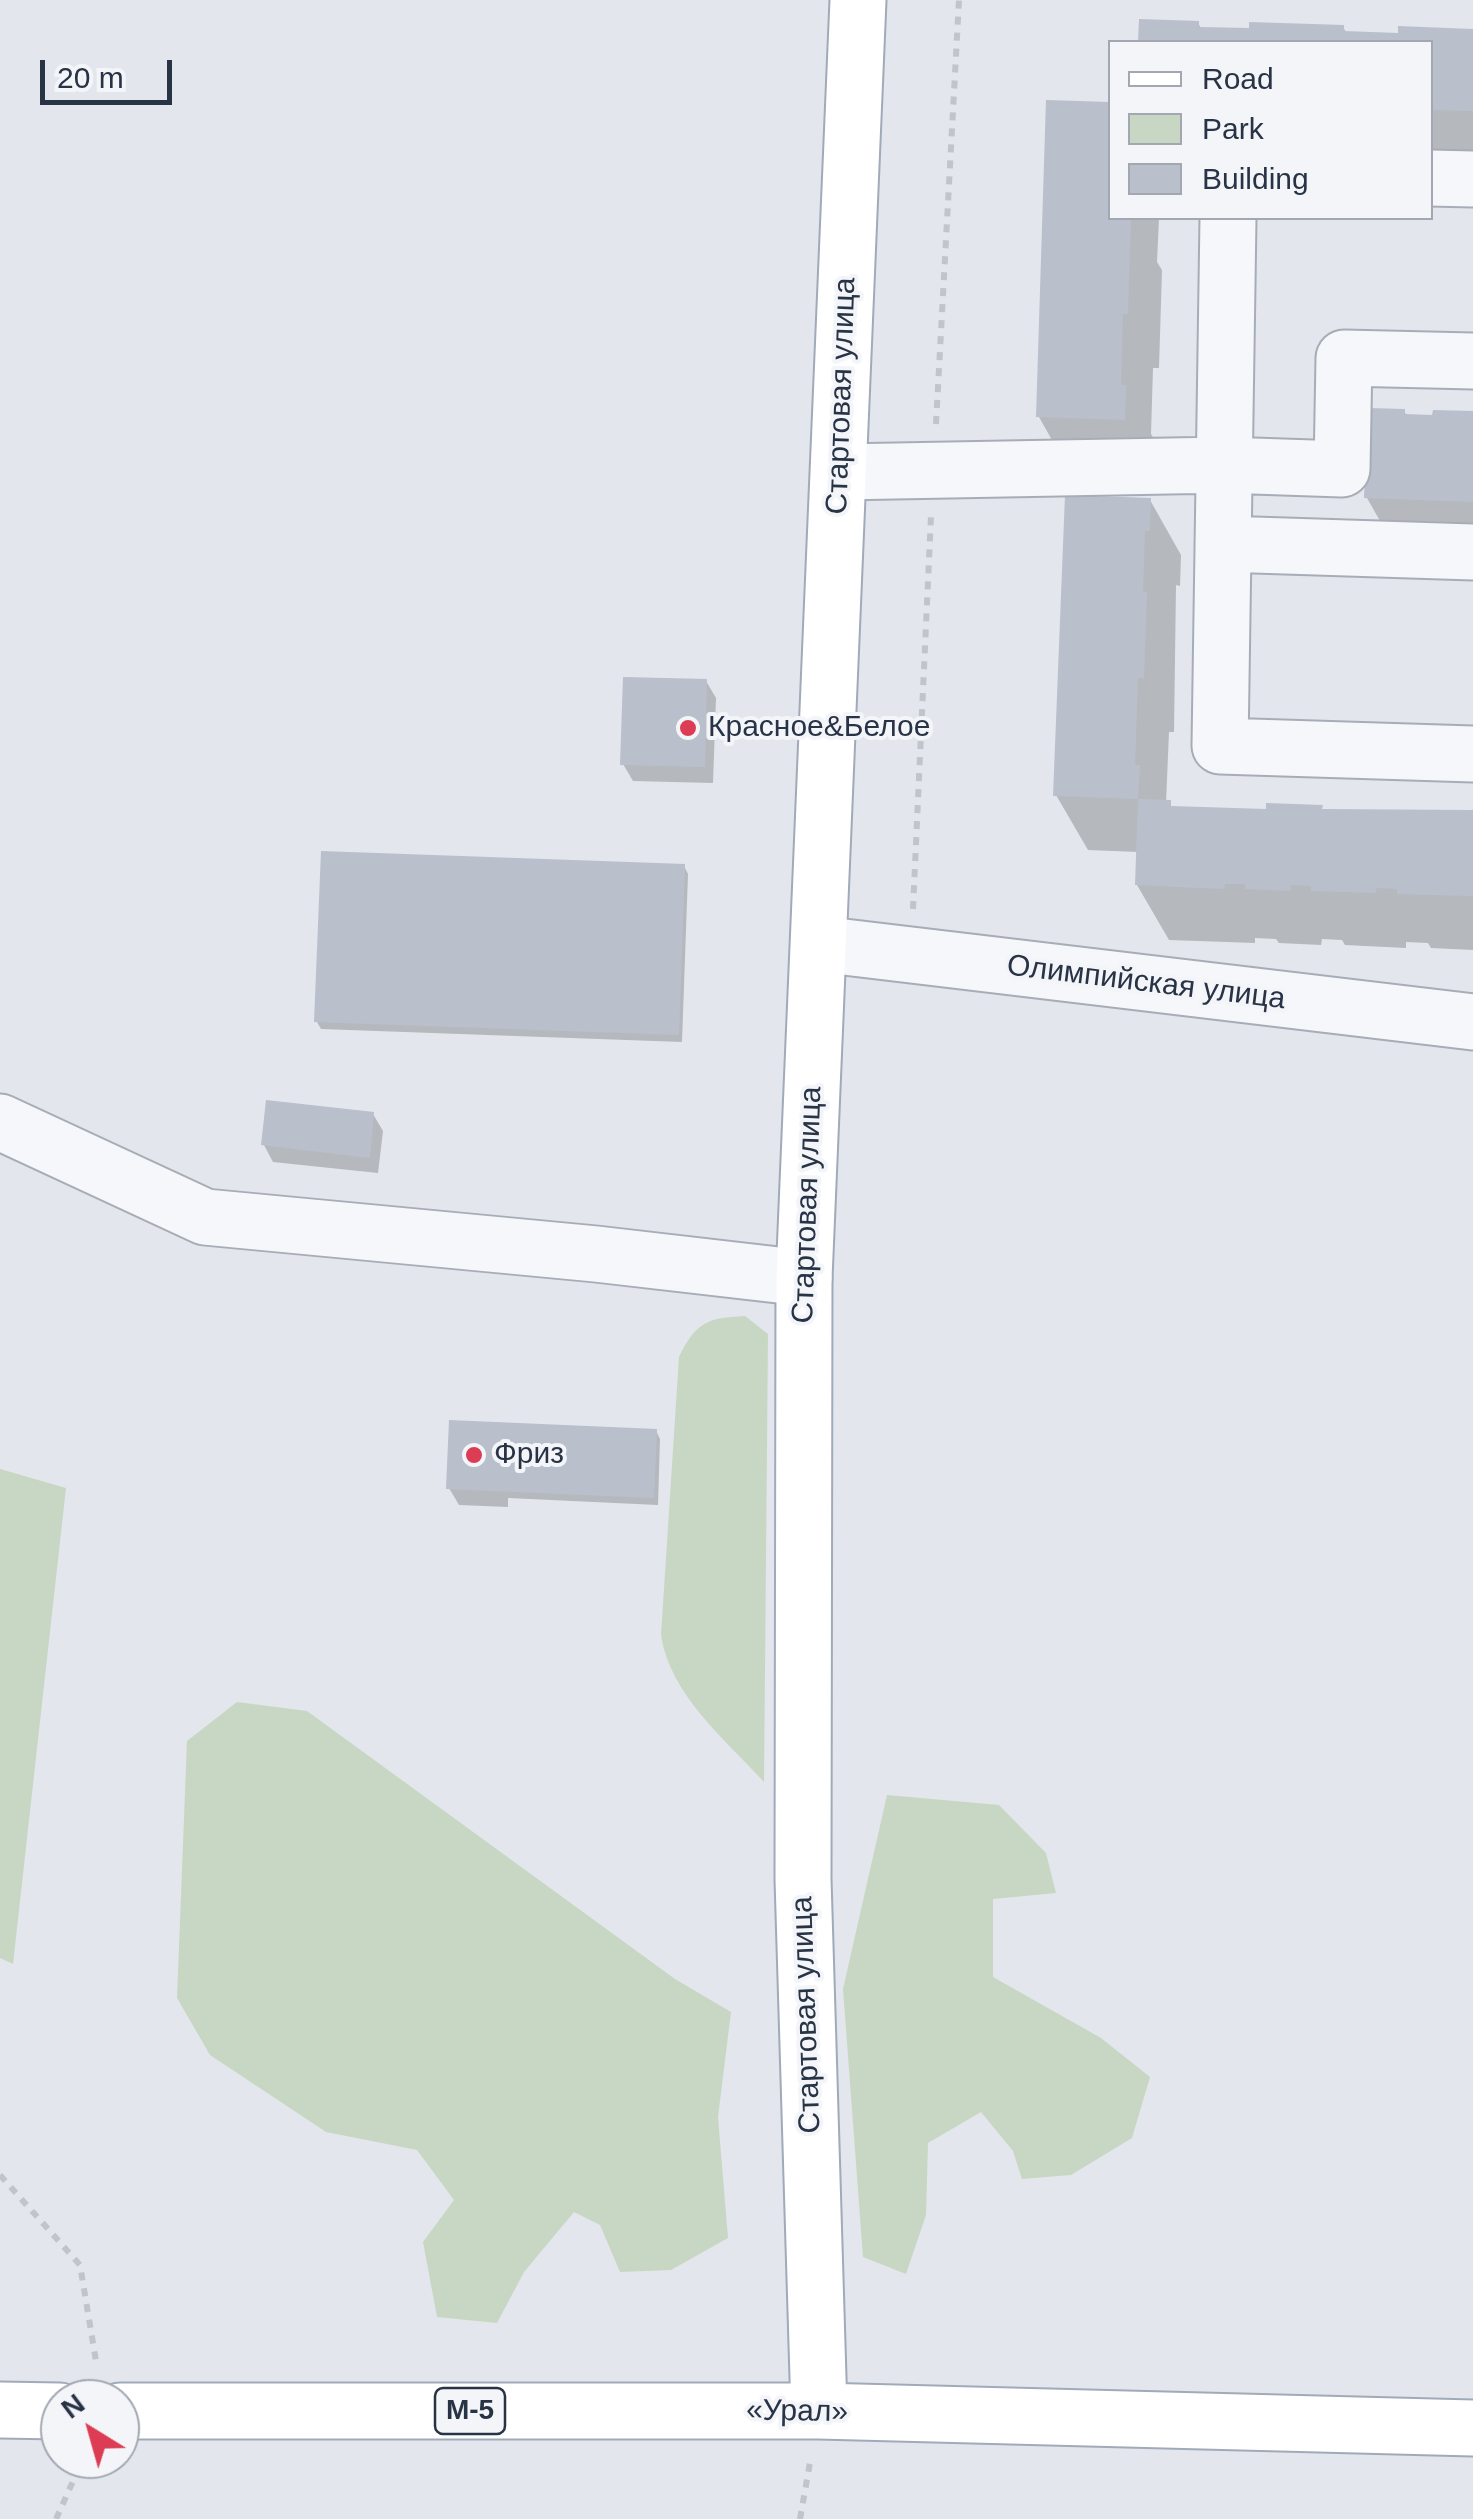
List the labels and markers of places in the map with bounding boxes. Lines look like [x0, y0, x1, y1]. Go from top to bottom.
place label: Красное&Белое [708, 710, 930, 746]
marker: Красное&Белое [677, 717, 699, 739]
place label: Фриз [494, 1437, 564, 1473]
marker: Фриз [463, 1444, 485, 1466]

